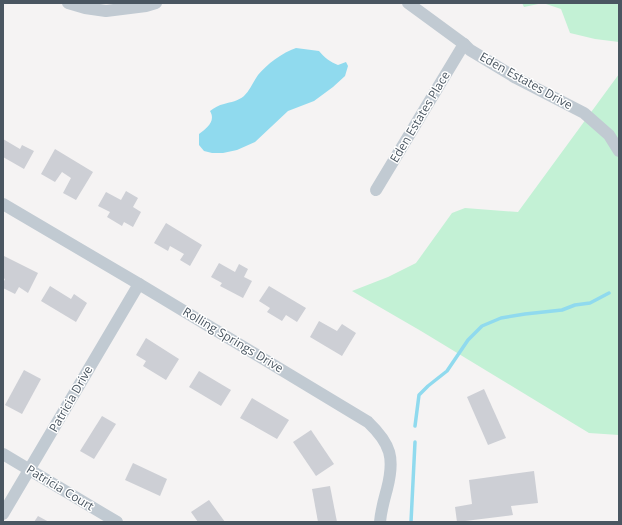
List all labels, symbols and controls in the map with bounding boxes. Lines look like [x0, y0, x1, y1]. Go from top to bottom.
street label: Eden Estates Drive [477, 48, 576, 113]
street label: Eden Estates Place [386, 68, 454, 166]
street label: Rolling Springs Drive [180, 303, 287, 377]
street label: Patricia Drive [45, 362, 97, 435]
street label: Patricia Court [23, 461, 97, 514]

